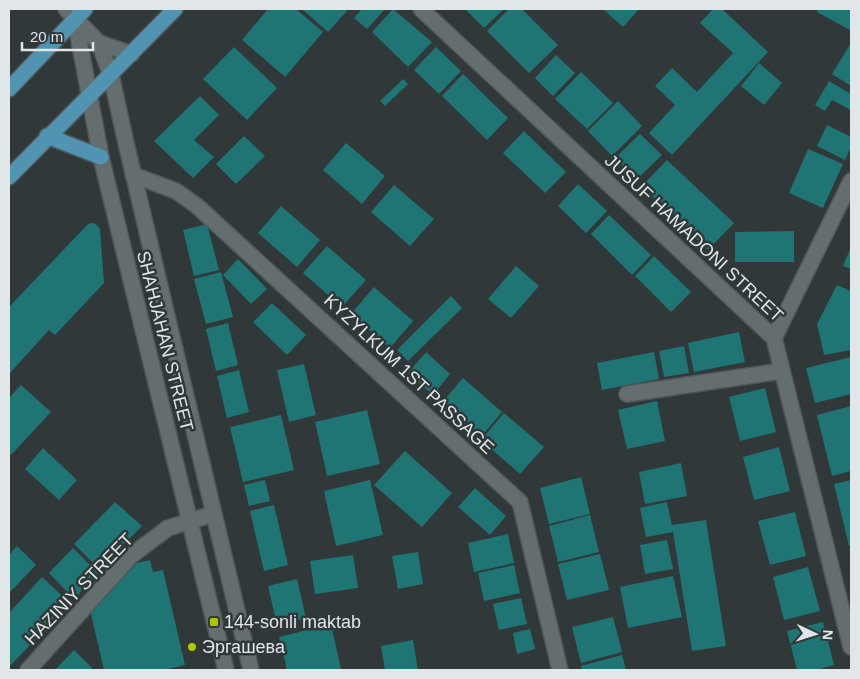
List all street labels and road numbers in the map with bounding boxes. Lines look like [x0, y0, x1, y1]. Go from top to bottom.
street label: JUSUF HAMADONI STREET [601, 150, 787, 326]
street label: SHAHJAHAN STREET [133, 249, 197, 433]
street label: KYZYLKUM 1ST PASSAGE [320, 290, 498, 458]
street label: HAZINIY STREET [21, 529, 137, 649]

